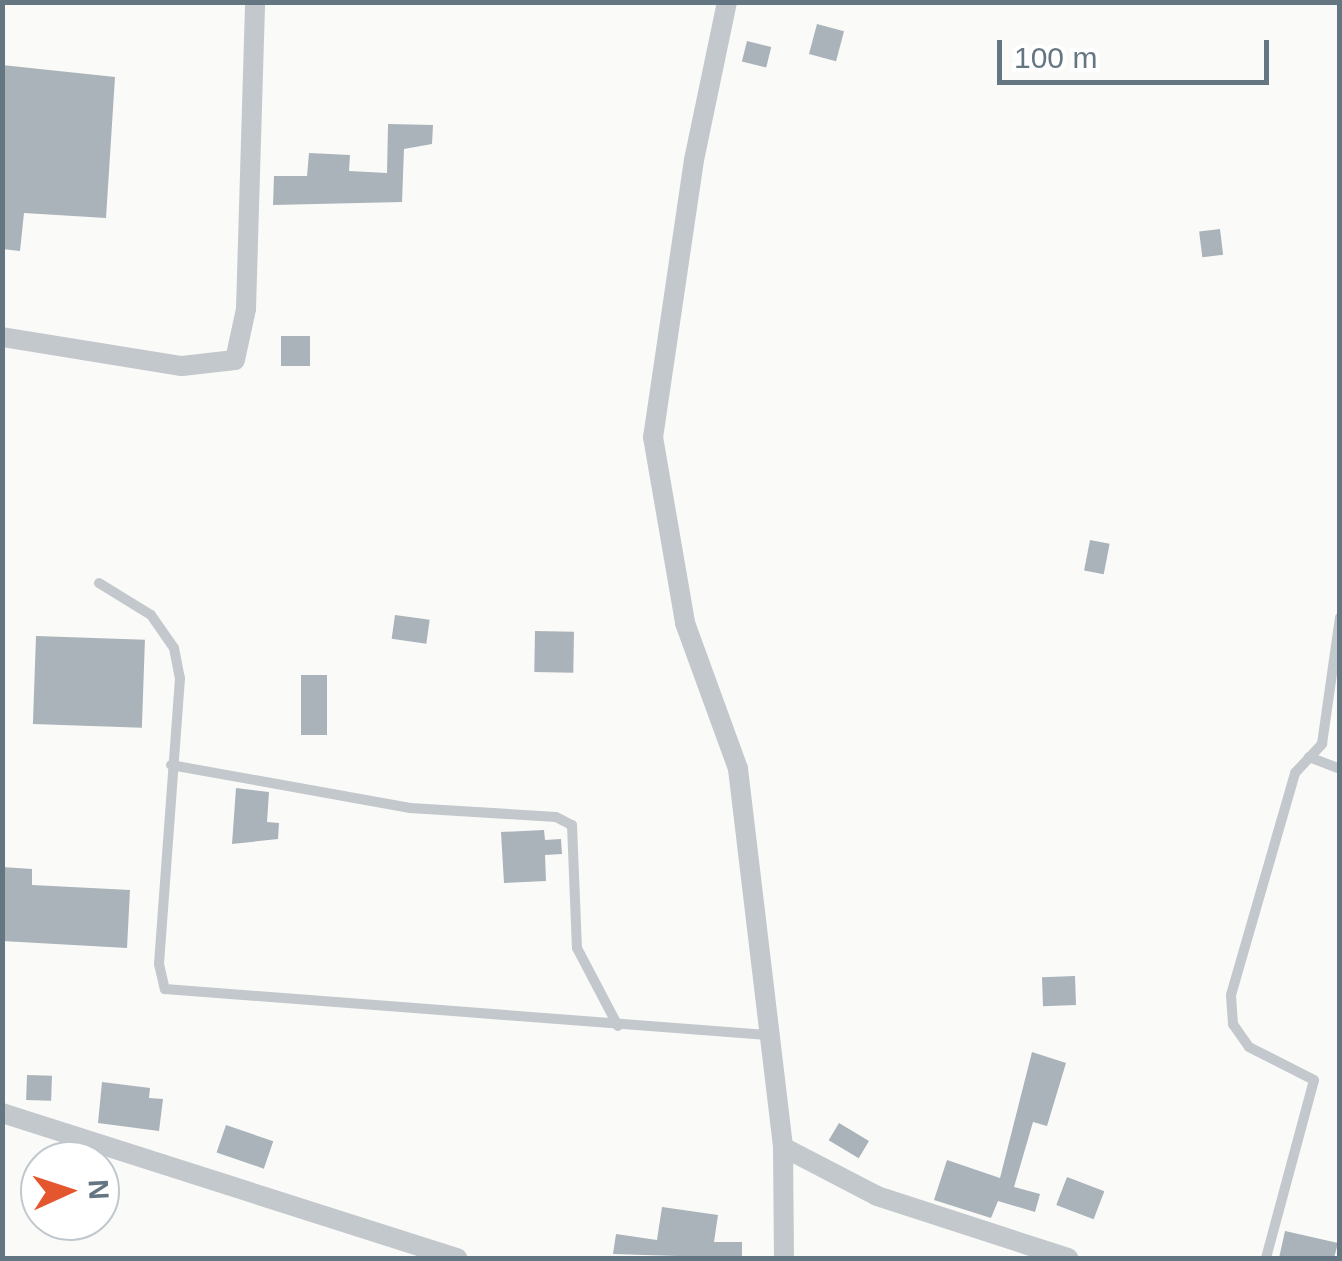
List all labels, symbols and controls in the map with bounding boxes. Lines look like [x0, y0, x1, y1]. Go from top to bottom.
scale bar [1002, 20, 1274, 82]
text: 100 m [1014, 41, 1097, 74]
north arrow [20, 1141, 120, 1241]
text: N [82, 1179, 114, 1200]

